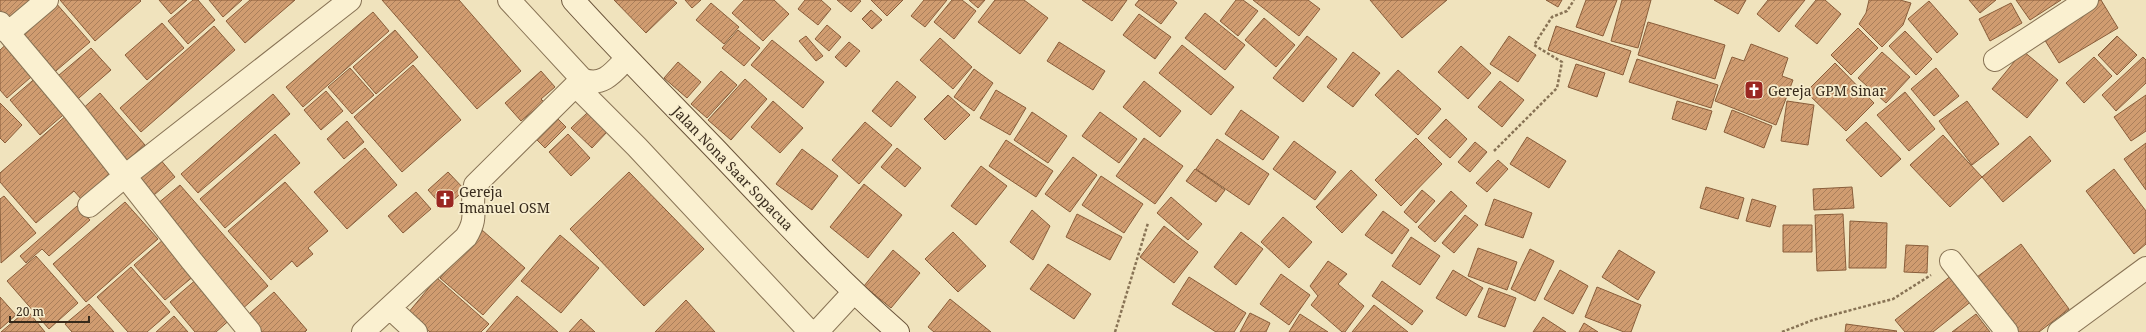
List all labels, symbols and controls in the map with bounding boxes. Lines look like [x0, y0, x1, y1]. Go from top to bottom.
church icon: Gereja GPM Sinar [1743, 79, 1765, 101]
place label: Gereja GPM Sinar [1768, 81, 1887, 100]
street label: Jalan Nona Saar Sopacua [668, 101, 798, 235]
place label: Gereja Imanuel OSM [459, 182, 550, 217]
church icon: Gereja Imanuel OSM [434, 188, 456, 210]
scale bar [10, 298, 89, 324]
text: 20 m [16, 303, 44, 320]

